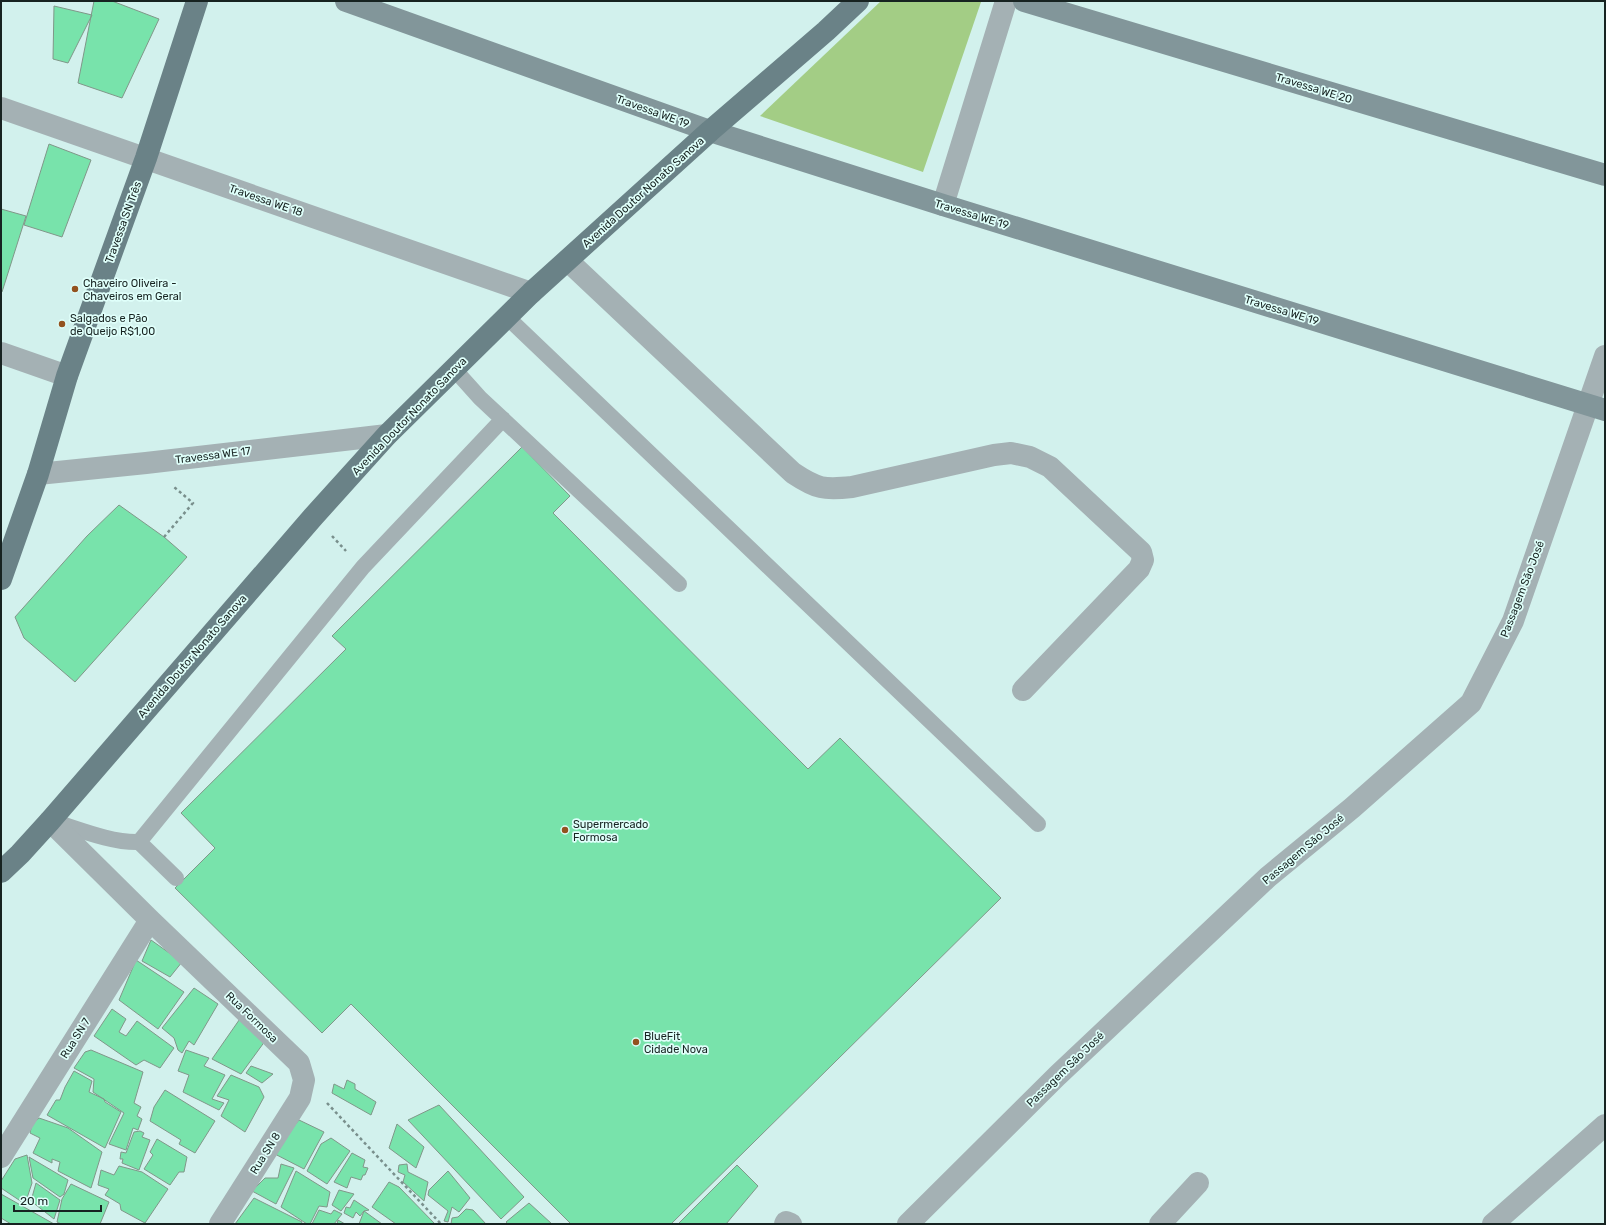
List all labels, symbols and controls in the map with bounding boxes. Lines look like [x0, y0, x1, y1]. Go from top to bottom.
street label: Travessa WE 20 [1274, 71, 1354, 106]
street label: Travessa WE 19 [615, 92, 691, 131]
street label: Avenida Doutor Nonato Sanova [580, 134, 707, 250]
street label: Travessa SN Três [103, 179, 144, 265]
street label: Travessa WE 18 [227, 182, 304, 219]
street label: Travessa WE 19 [933, 197, 1010, 232]
place label: Chaveiro Oliveira - Chaveiros em Geral [83, 277, 182, 303]
marker: Chaveiro Oliveira - Chaveiros em Geral [70, 284, 80, 294]
street label: Travessa WE 19 [1243, 293, 1320, 328]
place label: Salgados e Pão de Queijo R$1,00 [70, 312, 155, 338]
marker: Salgados e Pão de Queijo R$1,00 [57, 319, 67, 329]
street label: Avenida Doutor Nonato Sanova [349, 355, 469, 478]
street label: Travessa WE 17 [175, 444, 252, 467]
street label: Passagem São José [1498, 539, 1547, 639]
street label: Avenida Doutor Nonato Sanova [135, 592, 249, 721]
street label: Passagem São José [1260, 811, 1347, 887]
place label: Supermercado Formosa [573, 818, 648, 844]
marker: Supermercado Formosa [560, 825, 570, 835]
street label: Rua Formosa [223, 989, 280, 1045]
street label: Rua SN 7 [58, 1015, 93, 1061]
street label: Passagem São José [1024, 1029, 1107, 1110]
place label: BlueFit Cidade Nova [644, 1030, 708, 1056]
marker: BlueFit Cidade Nova [631, 1037, 641, 1047]
street label: Rua SN 8 [248, 1130, 283, 1177]
scale bar [14, 1187, 101, 1213]
text: 20 m [20, 1194, 48, 1208]

